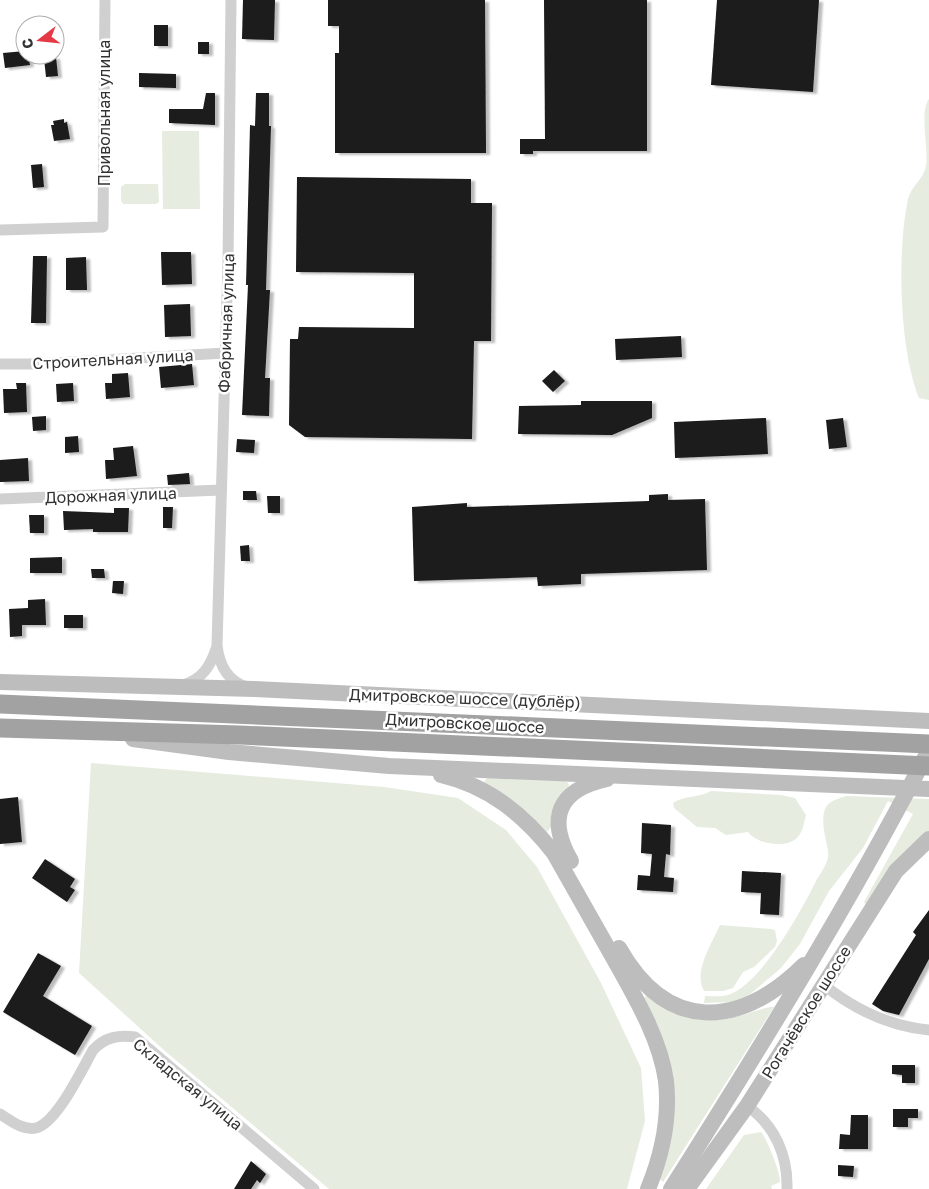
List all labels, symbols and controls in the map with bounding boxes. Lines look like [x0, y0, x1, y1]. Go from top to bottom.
north arrow [15, 15, 65, 65]
text: С [17, 37, 37, 51]
street label: Привольная улица [94, 40, 114, 186]
street label: Фабричная улица [214, 253, 238, 393]
street label: Строительная улица [32, 345, 194, 373]
street label: Дорожная улица [45, 483, 177, 507]
street label: Дмитровское шоссе (дублёр) [349, 684, 581, 712]
street label: Дмитровское шоссе [385, 709, 545, 737]
street label: Рогачёвское шоссе [757, 942, 855, 1082]
street label: Складская улица [129, 1034, 247, 1134]

